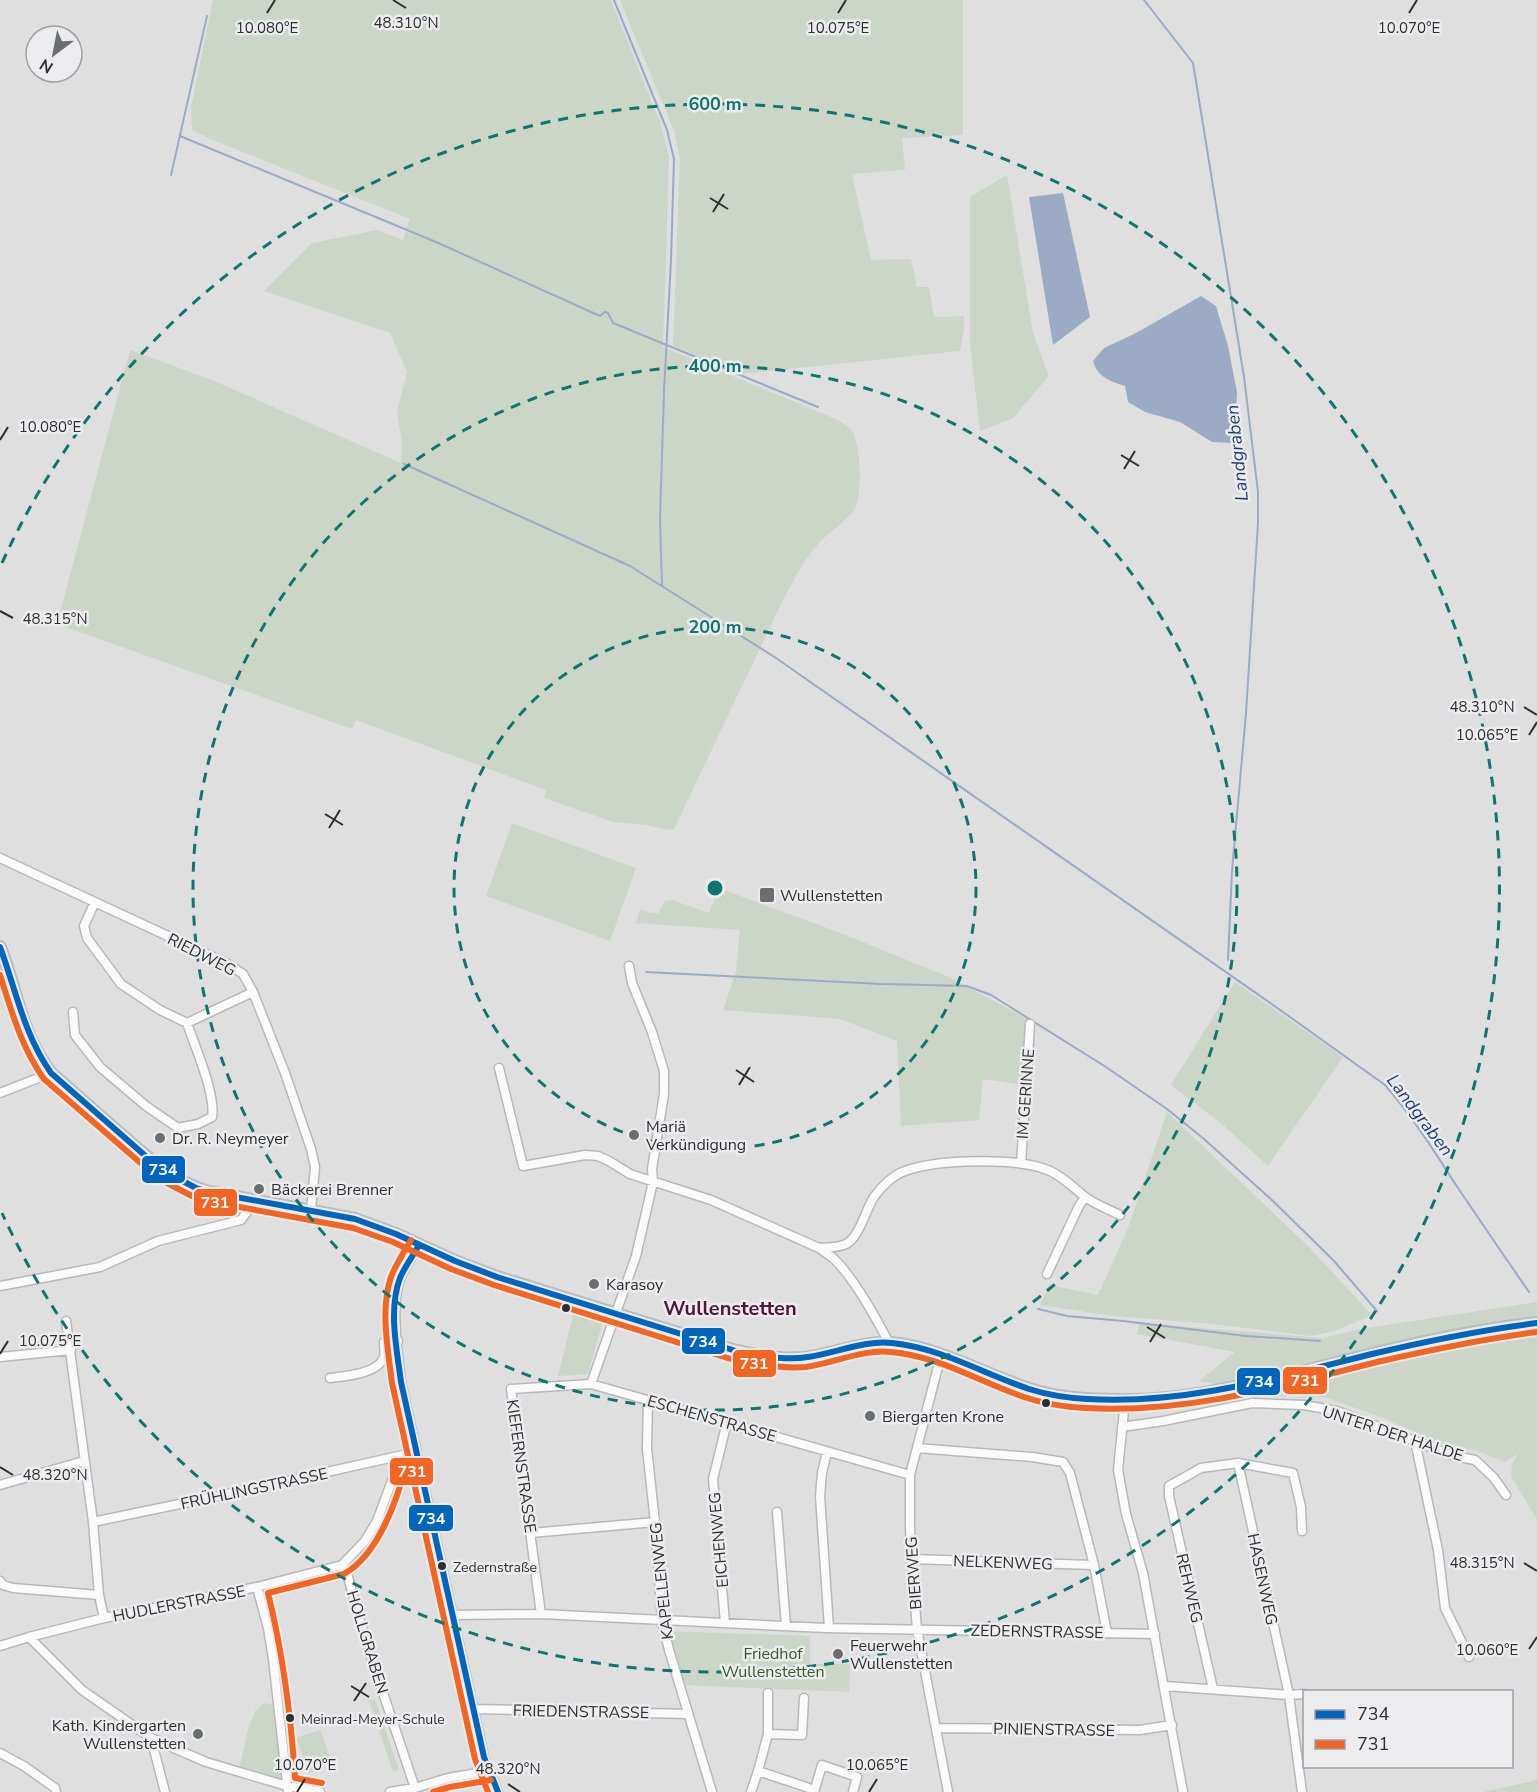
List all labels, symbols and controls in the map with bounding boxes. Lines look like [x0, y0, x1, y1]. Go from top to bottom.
text: 48.310°N [373, 13, 439, 33]
text: 10.080°E [236, 18, 298, 38]
text: 10.075°E [807, 18, 869, 38]
text: 10.070°E [1378, 18, 1440, 38]
north arrow [24, 24, 84, 84]
text: N [36, 53, 57, 78]
text: 600 m [688, 92, 742, 116]
text: 400 m [688, 354, 742, 378]
water label: Landgraben [1220, 404, 1254, 502]
text: 10.080°E [19, 417, 81, 437]
text: 48.315°N [22, 609, 88, 629]
text: 200 m [688, 615, 742, 639]
text: 48.310°N [1449, 697, 1515, 717]
text: 10.065°E [1456, 725, 1518, 745]
centre of rings [705, 878, 725, 898]
place label: Wullenstetten [780, 885, 883, 907]
marker: Wullenstetten [758, 886, 776, 904]
street label: RIEDWEG [163, 928, 240, 982]
street label: IM GERINNE [1012, 1048, 1040, 1140]
water label: Landgraben [1381, 1069, 1459, 1161]
place label: Mariä Verkündigung [645, 1116, 746, 1156]
place label: Dr. R. Neymeyer [172, 1128, 289, 1150]
marker: Mariä Verkündigung [627, 1128, 641, 1142]
marker: Dr. R. Neymeyer [153, 1131, 167, 1145]
line badge: 734 [141, 1155, 186, 1184]
text: 734 [149, 1159, 178, 1181]
place label: Bäckerei Brenner [271, 1179, 394, 1201]
marker: Bäckerei Brenner [252, 1182, 266, 1196]
line badge: 731 [193, 1188, 238, 1217]
text: 731 [201, 1192, 229, 1214]
place label: Karasoy [606, 1274, 664, 1296]
marker: Karasoy [587, 1277, 601, 1291]
district label: Wullenstetten [663, 1295, 797, 1322]
unlabelled marker [560, 1302, 572, 1314]
line badge: 734 [681, 1327, 726, 1355]
text: 10.075°E [19, 1331, 81, 1351]
text: 734 [689, 1331, 718, 1353]
line badge: 731 [732, 1349, 777, 1378]
text: 731 [740, 1353, 768, 1375]
line badge: 731 [1282, 1366, 1328, 1395]
line badge: 734 [1236, 1367, 1281, 1396]
text: 731 [1291, 1370, 1319, 1392]
text: 734 [1245, 1371, 1274, 1393]
street label: ESCHENSTRASSE [645, 1390, 779, 1448]
unlabelled marker [1040, 1397, 1052, 1409]
street label: KIEFERNSTRASSE [501, 1398, 541, 1534]
street label: UNTER DER HALDE [1319, 1401, 1466, 1467]
place label: Biergarten Krone [882, 1406, 1004, 1428]
marker: Biergarten Krone [863, 1409, 877, 1423]
line badge: 731 [389, 1457, 434, 1486]
text: 731 [398, 1461, 426, 1483]
street label: FRÜHLINGSTRASSE [179, 1463, 330, 1515]
text: 48.320°N [22, 1465, 88, 1485]
street label: EICHENWEG [704, 1491, 734, 1589]
line badge: 734 [408, 1504, 454, 1532]
text: 734 [417, 1508, 446, 1530]
street label: KAPELLENWEG [645, 1521, 679, 1641]
street label: HASENWEG [1242, 1531, 1282, 1627]
street label: BIERWEG [900, 1536, 928, 1610]
street label: NELKENWEG [953, 1550, 1053, 1576]
street label: REHWEG [1170, 1551, 1208, 1625]
text: 48.315°N [1449, 1553, 1515, 1573]
place label: Zedernstraße [453, 1558, 537, 1577]
marker: Zedernstraße [436, 1560, 448, 1572]
street label: HUDLERSTRASSE [111, 1580, 247, 1628]
street label: HOLLGRABEN [341, 1588, 393, 1697]
street label: ZEDERNSTRASSE [970, 1620, 1104, 1644]
place label: Feuerwehr Wullenstetten [850, 1635, 953, 1675]
text: 10.060°E [1456, 1640, 1518, 1660]
park label: Friedhof Wullenstetten [722, 1643, 824, 1683]
marker: Feuerwehr Wullenstetten [831, 1647, 845, 1661]
legend [1303, 1690, 1513, 1768]
street label: FRIEDENSTRASSE [513, 1700, 649, 1724]
text: 734 [1357, 1702, 1390, 1726]
place label: Meinrad-Meyer-Schule [301, 1710, 445, 1729]
marker: Meinrad-Meyer-Schule [284, 1712, 296, 1724]
place label: Kath. Kindergarten Wullenstetten [52, 1715, 186, 1755]
street label: PINIENSTRASSE [993, 1718, 1115, 1742]
marker: Kath. Kindergarten Wullenstetten [191, 1727, 205, 1741]
text: 731 [1357, 1732, 1389, 1756]
text: 10.070°E [274, 1755, 336, 1775]
text: 10.065°E [846, 1755, 908, 1775]
text: 48.320°N [475, 1759, 541, 1779]

